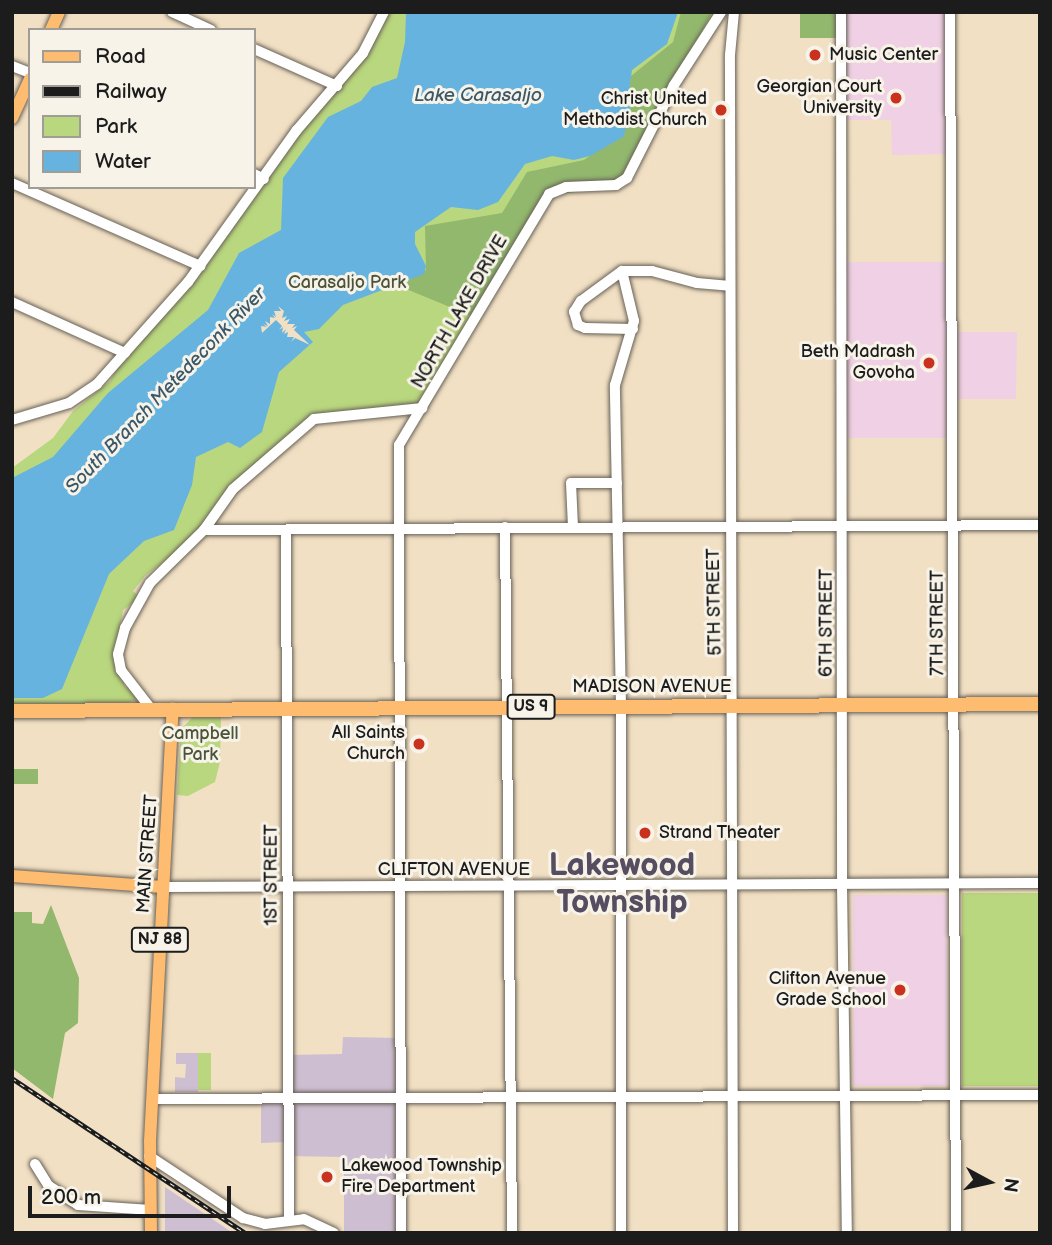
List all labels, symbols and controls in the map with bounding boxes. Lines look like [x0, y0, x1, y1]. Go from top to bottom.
legend [28, 28, 256, 189]
text: Road [95, 44, 146, 69]
place label: Music Center [829, 44, 938, 66]
marker: Music Center [807, 47, 823, 63]
place label: Georgian Court University [757, 77, 882, 119]
text: Railway [95, 79, 167, 104]
water label: Lake Carasaljo [414, 85, 542, 107]
place label: Christ United Methodist Church [563, 89, 707, 132]
marker: Georgian Court University [888, 90, 904, 106]
marker: Christ United Methodist Church [713, 102, 729, 118]
text: Park [95, 114, 137, 139]
text: Water [95, 149, 151, 174]
street label: NORTH LAKE DRIVE [407, 232, 513, 392]
park label: Carasaljo Park [288, 272, 406, 294]
water label: South Branch Metedeconk River [61, 283, 271, 499]
place label: Beth Madrash Govoha [800, 342, 915, 384]
marker: Beth Madrash Govoha [921, 355, 937, 371]
street label: 5TH STREET [703, 548, 727, 656]
street label: 6TH STREET [816, 569, 838, 677]
street label: 7TH STREET [927, 570, 949, 676]
street label: MADISON AVENUE [572, 676, 732, 698]
road number: US 9 [506, 694, 556, 720]
place label: All Saints Church [331, 723, 405, 766]
park label: Campbell Park [161, 724, 239, 766]
marker: All Saints Church [411, 736, 427, 752]
street label: MAIN STREET [133, 794, 163, 914]
place label: Strand Theater [659, 822, 780, 844]
street label: 1ST STREET [261, 824, 283, 926]
marker: Strand Theater [637, 825, 653, 841]
district label: Lakewood Township [549, 848, 695, 923]
street label: CLIFTON AVENUE [378, 859, 530, 881]
road number: NJ 88 [130, 928, 190, 952]
place label: Clifton Avenue Grade School [769, 969, 886, 1012]
marker: Clifton Avenue Grade School [892, 982, 908, 998]
north arrow [954, 1147, 1024, 1217]
place label: Lakewood Township Fire Department [341, 1156, 503, 1198]
marker: Lakewood Township Fire Department [319, 1169, 335, 1185]
scale bar [32, 1172, 234, 1216]
text: N [998, 1176, 1023, 1194]
text: 200 m [41, 1185, 101, 1210]

